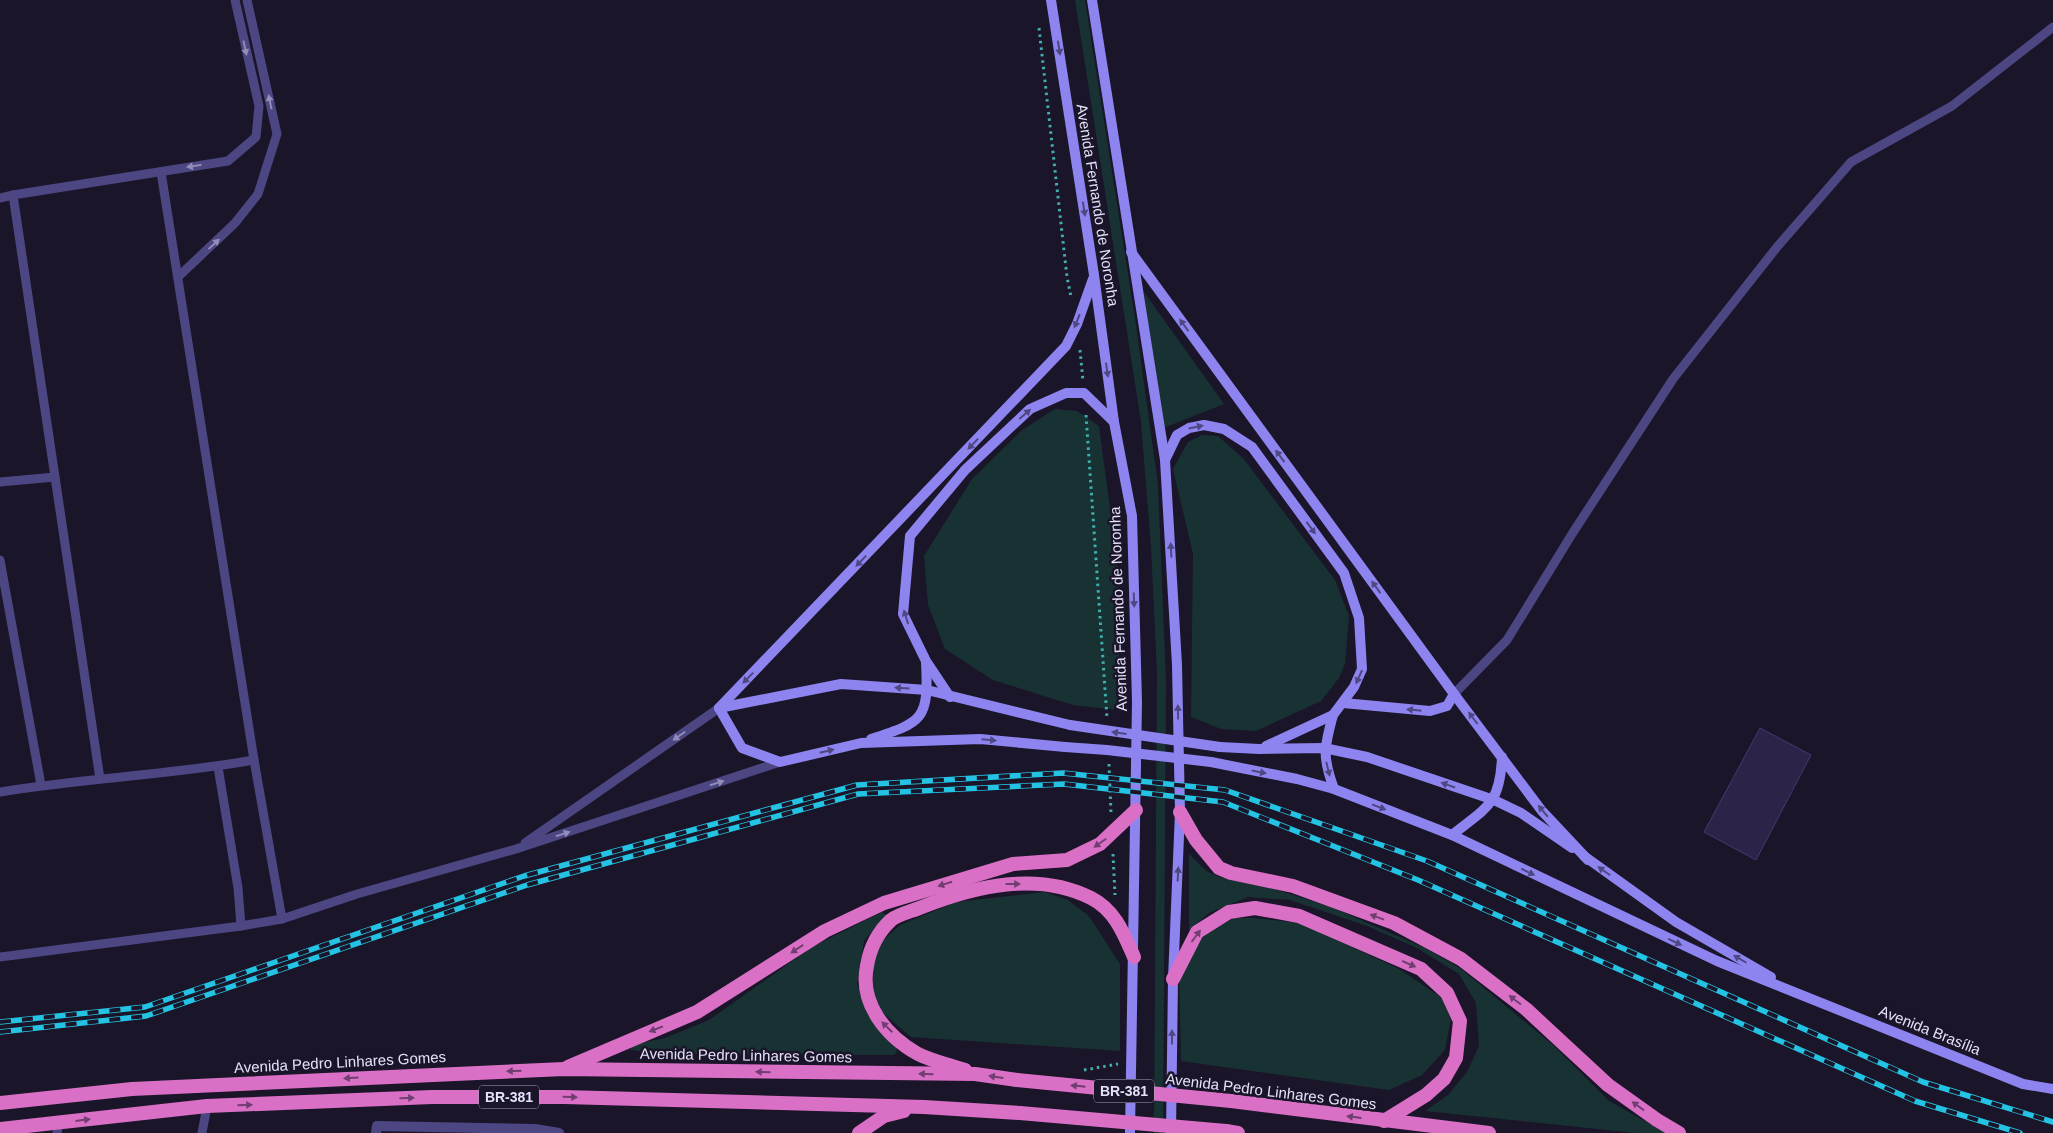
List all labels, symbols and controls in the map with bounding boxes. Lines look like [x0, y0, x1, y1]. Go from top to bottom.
one-way arrow [241, 40, 249, 55]
one-way arrow [1055, 41, 1063, 57]
one-way arrow [266, 94, 274, 110]
street label: Avenida Fernando de Noronha [1074, 102, 1123, 308]
one-way arrow [186, 163, 202, 171]
one-way arrow [1080, 201, 1088, 217]
one-way arrow [207, 238, 219, 250]
one-way arrow [1073, 314, 1081, 328]
one-way arrow [1179, 318, 1189, 332]
one-way arrow [1103, 362, 1111, 378]
one-way arrow [1019, 409, 1031, 420]
one-way arrow [1188, 423, 1203, 431]
one-way arrow [967, 438, 979, 450]
one-way arrow [1275, 449, 1285, 463]
street label: Avenida Fernando de Noronha [1106, 506, 1130, 712]
one-way arrow [1306, 521, 1316, 535]
one-way arrow [1166, 541, 1174, 557]
one-way arrow [855, 555, 867, 567]
one-way arrow [1371, 580, 1381, 594]
one-way arrow [1131, 592, 1139, 608]
one-way arrow [902, 609, 910, 624]
one-way arrow [1354, 670, 1362, 684]
one-way arrow [742, 672, 754, 684]
one-way arrow [894, 684, 910, 692]
one-way arrow [1174, 704, 1182, 720]
one-way arrow [1405, 706, 1421, 714]
one-way arrow [1467, 712, 1478, 725]
one-way arrow [1111, 729, 1127, 737]
one-way arrow [673, 731, 686, 741]
one-way arrow [981, 736, 997, 744]
one-way arrow [820, 747, 835, 755]
one-way arrow [1324, 762, 1332, 777]
one-way arrow [1251, 768, 1267, 776]
one-way arrow [710, 779, 725, 787]
one-way arrow [1440, 780, 1455, 788]
one-way arrow [1372, 804, 1387, 811]
one-way arrow [1538, 805, 1549, 818]
one-way arrow [555, 830, 570, 837]
one-way arrow [1093, 838, 1107, 848]
one-way arrow [1174, 866, 1182, 882]
one-way arrow [1597, 866, 1611, 876]
one-way arrow [1521, 868, 1535, 876]
one-way arrow [937, 880, 952, 888]
one-way arrow [1005, 880, 1021, 888]
one-way arrow [1370, 912, 1384, 920]
one-way arrow [1191, 930, 1201, 943]
one-way arrow [1668, 938, 1682, 946]
one-way arrow [790, 944, 803, 953]
one-way arrow [1734, 955, 1747, 964]
one-way arrow [1402, 961, 1416, 969]
one-way arrow [1509, 995, 1522, 1006]
street label: Avenida Brasília [1877, 1002, 1984, 1058]
one-way arrow [881, 1022, 893, 1034]
one-way arrow [648, 1025, 663, 1033]
one-way arrow [1168, 1028, 1176, 1044]
street label: Avenida Pedro Linhares Gomes [640, 1045, 852, 1065]
street label: Avenida Pedro Linhares Gomes [234, 1048, 446, 1076]
one-way arrow [505, 1067, 521, 1075]
one-way arrow [755, 1068, 771, 1076]
one-way arrow [918, 1069, 934, 1077]
street label: Avenida Pedro Linhares Gomes [1165, 1070, 1377, 1112]
one-way arrow [987, 1073, 1003, 1081]
one-way arrow [343, 1074, 359, 1082]
road number: BR-381 [1094, 1080, 1154, 1102]
one-way arrow [1069, 1082, 1085, 1090]
road number: BR-381 [479, 1086, 539, 1108]
one-way arrow [562, 1093, 578, 1101]
one-way arrow [400, 1094, 416, 1102]
one-way arrow [237, 1100, 253, 1108]
one-way arrow [1632, 1101, 1645, 1112]
one-way arrow [1345, 1113, 1361, 1121]
one-way arrow [76, 1116, 92, 1124]

